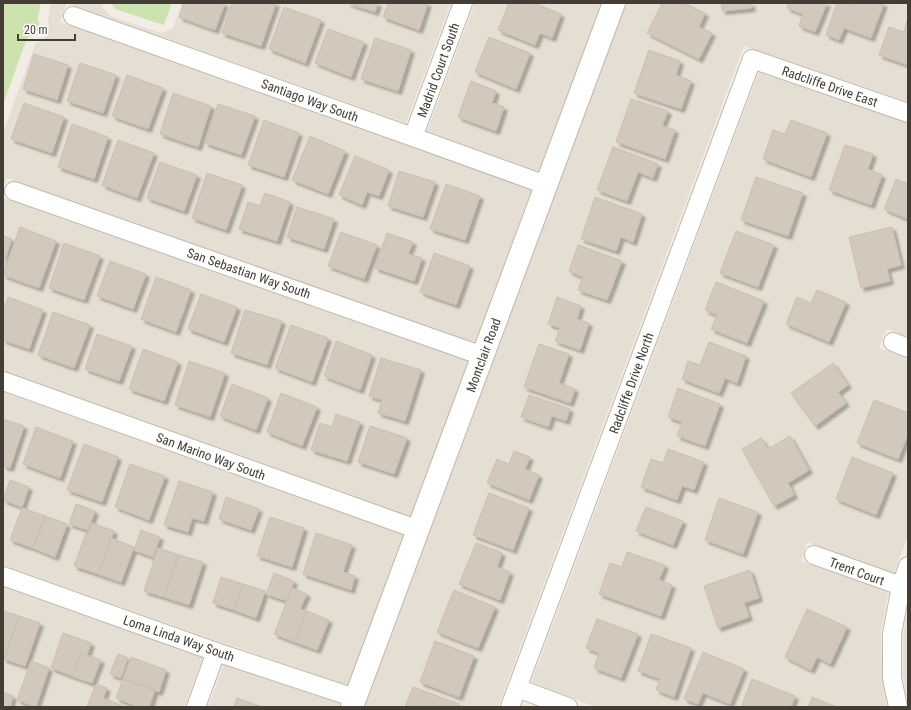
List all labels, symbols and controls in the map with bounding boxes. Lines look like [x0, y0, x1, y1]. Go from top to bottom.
scale bar [18, 16, 75, 42]
street label: Madrid Court South [414, 21, 463, 120]
text: 20 m [24, 23, 48, 37]
street label: Radcliffe Drive East [780, 63, 880, 110]
street label: Santiago Way South [259, 76, 360, 125]
street label: San Sebastian Way South [185, 245, 313, 302]
street label: Montclair Road [463, 316, 504, 394]
street label: Radcliffe Drive North [606, 331, 657, 436]
street label: San Marino Way South [154, 430, 267, 483]
street label: Trent Court [827, 555, 887, 588]
street label: Loma Linda Way South [121, 612, 236, 665]

